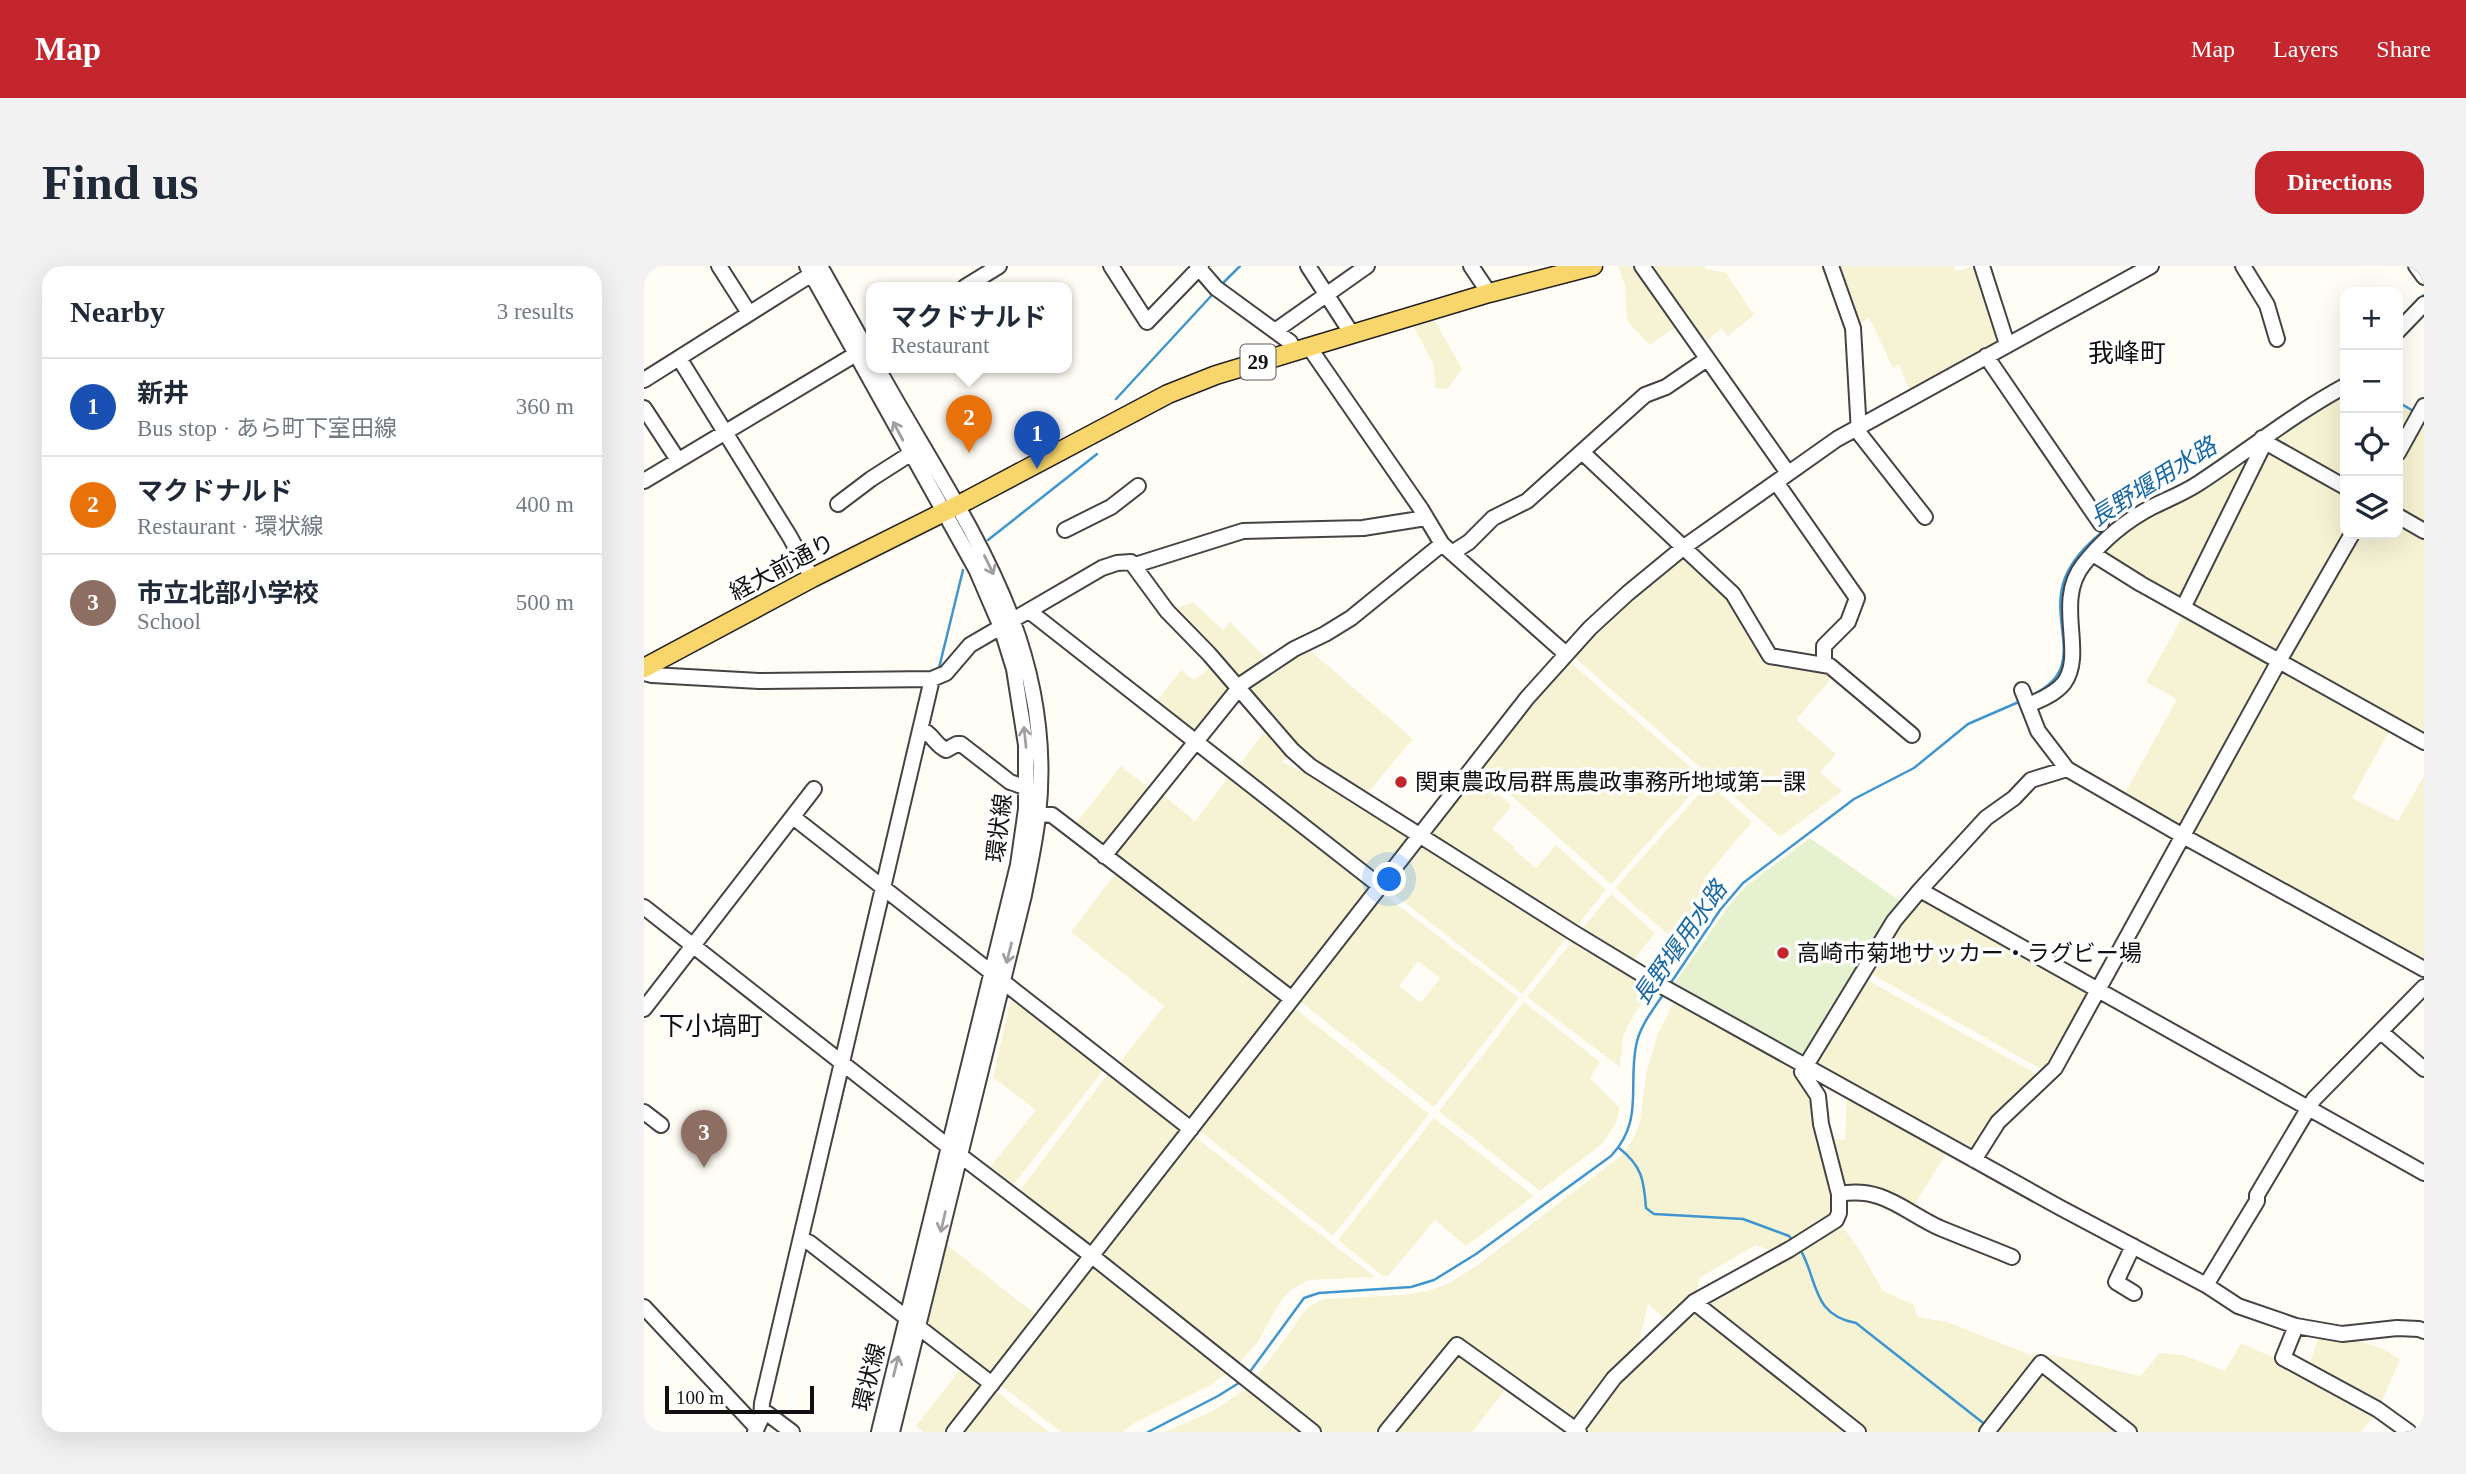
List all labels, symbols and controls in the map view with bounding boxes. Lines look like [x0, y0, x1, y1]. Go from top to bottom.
text: Map [35, 31, 101, 67]
text: Map [2191, 36, 2235, 62]
text: Layers [2273, 36, 2338, 62]
text: Share [2376, 36, 2431, 62]
button: Directions [2255, 151, 2424, 214]
text: Find us [42, 155, 199, 210]
popup [866, 282, 1072, 373]
map controls [2340, 287, 2403, 539]
button: + [2340, 287, 2403, 350]
text: Nearby [70, 295, 165, 328]
text: 3 results [497, 299, 574, 324]
text: マクドナルド [891, 303, 1047, 332]
text: Restaurant [891, 333, 989, 358]
district label: 我峰町 [2088, 339, 2166, 368]
road number: 29 [1240, 344, 1276, 380]
button: − [2340, 350, 2403, 413]
text: 新井 [137, 379, 189, 408]
text: 1 [87, 394, 99, 419]
text: 360 m [516, 394, 574, 419]
pin: 2 [946, 395, 992, 453]
pin: 1 [1014, 411, 1060, 469]
button: locate [2340, 413, 2403, 476]
text: Bus stop · あら町下室田線 [137, 416, 397, 441]
one-way arrow [890, 421, 904, 442]
water label: 長野堰用水路 [2085, 432, 2223, 531]
button: layers [2340, 476, 2403, 539]
text: マクドナルド [137, 477, 293, 506]
text: 2 [87, 492, 99, 517]
text: 400 m [516, 492, 574, 517]
text: Restaurant · 環状線 [137, 514, 324, 539]
street label: 経大前通り [726, 529, 839, 605]
one-way arrow [983, 554, 997, 575]
text: 市立北部小学校 [137, 579, 319, 608]
text: 3 [87, 590, 99, 615]
text: 500 m [516, 590, 574, 615]
text: School [137, 609, 201, 634]
one-way arrow [1018, 726, 1031, 749]
place label: 関東農政局群馬農政事務所地域第一課 [1415, 770, 1806, 795]
marker: 関東農政局群馬農政事務所地域第一課 [1393, 774, 1409, 790]
street label: 環状線 [983, 792, 1016, 864]
your location [1372, 862, 1406, 896]
water label: 長野堰用水路 [1628, 875, 1733, 1009]
one-way arrow [1002, 941, 1015, 964]
place label: 高崎市菊地サッカー・ラグビー場 [1797, 941, 2142, 966]
marker: 高崎市菊地サッカー・ラグビー場 [1775, 945, 1791, 961]
district label: 下小塙町 [659, 1012, 763, 1041]
pin: 3 [681, 1110, 727, 1168]
one-way arrow [936, 1210, 950, 1233]
street label: 環状線 [849, 1341, 890, 1414]
one-way arrow [890, 1355, 903, 1378]
scale bar [665, 1383, 814, 1415]
text: 100 m [676, 1387, 724, 1408]

